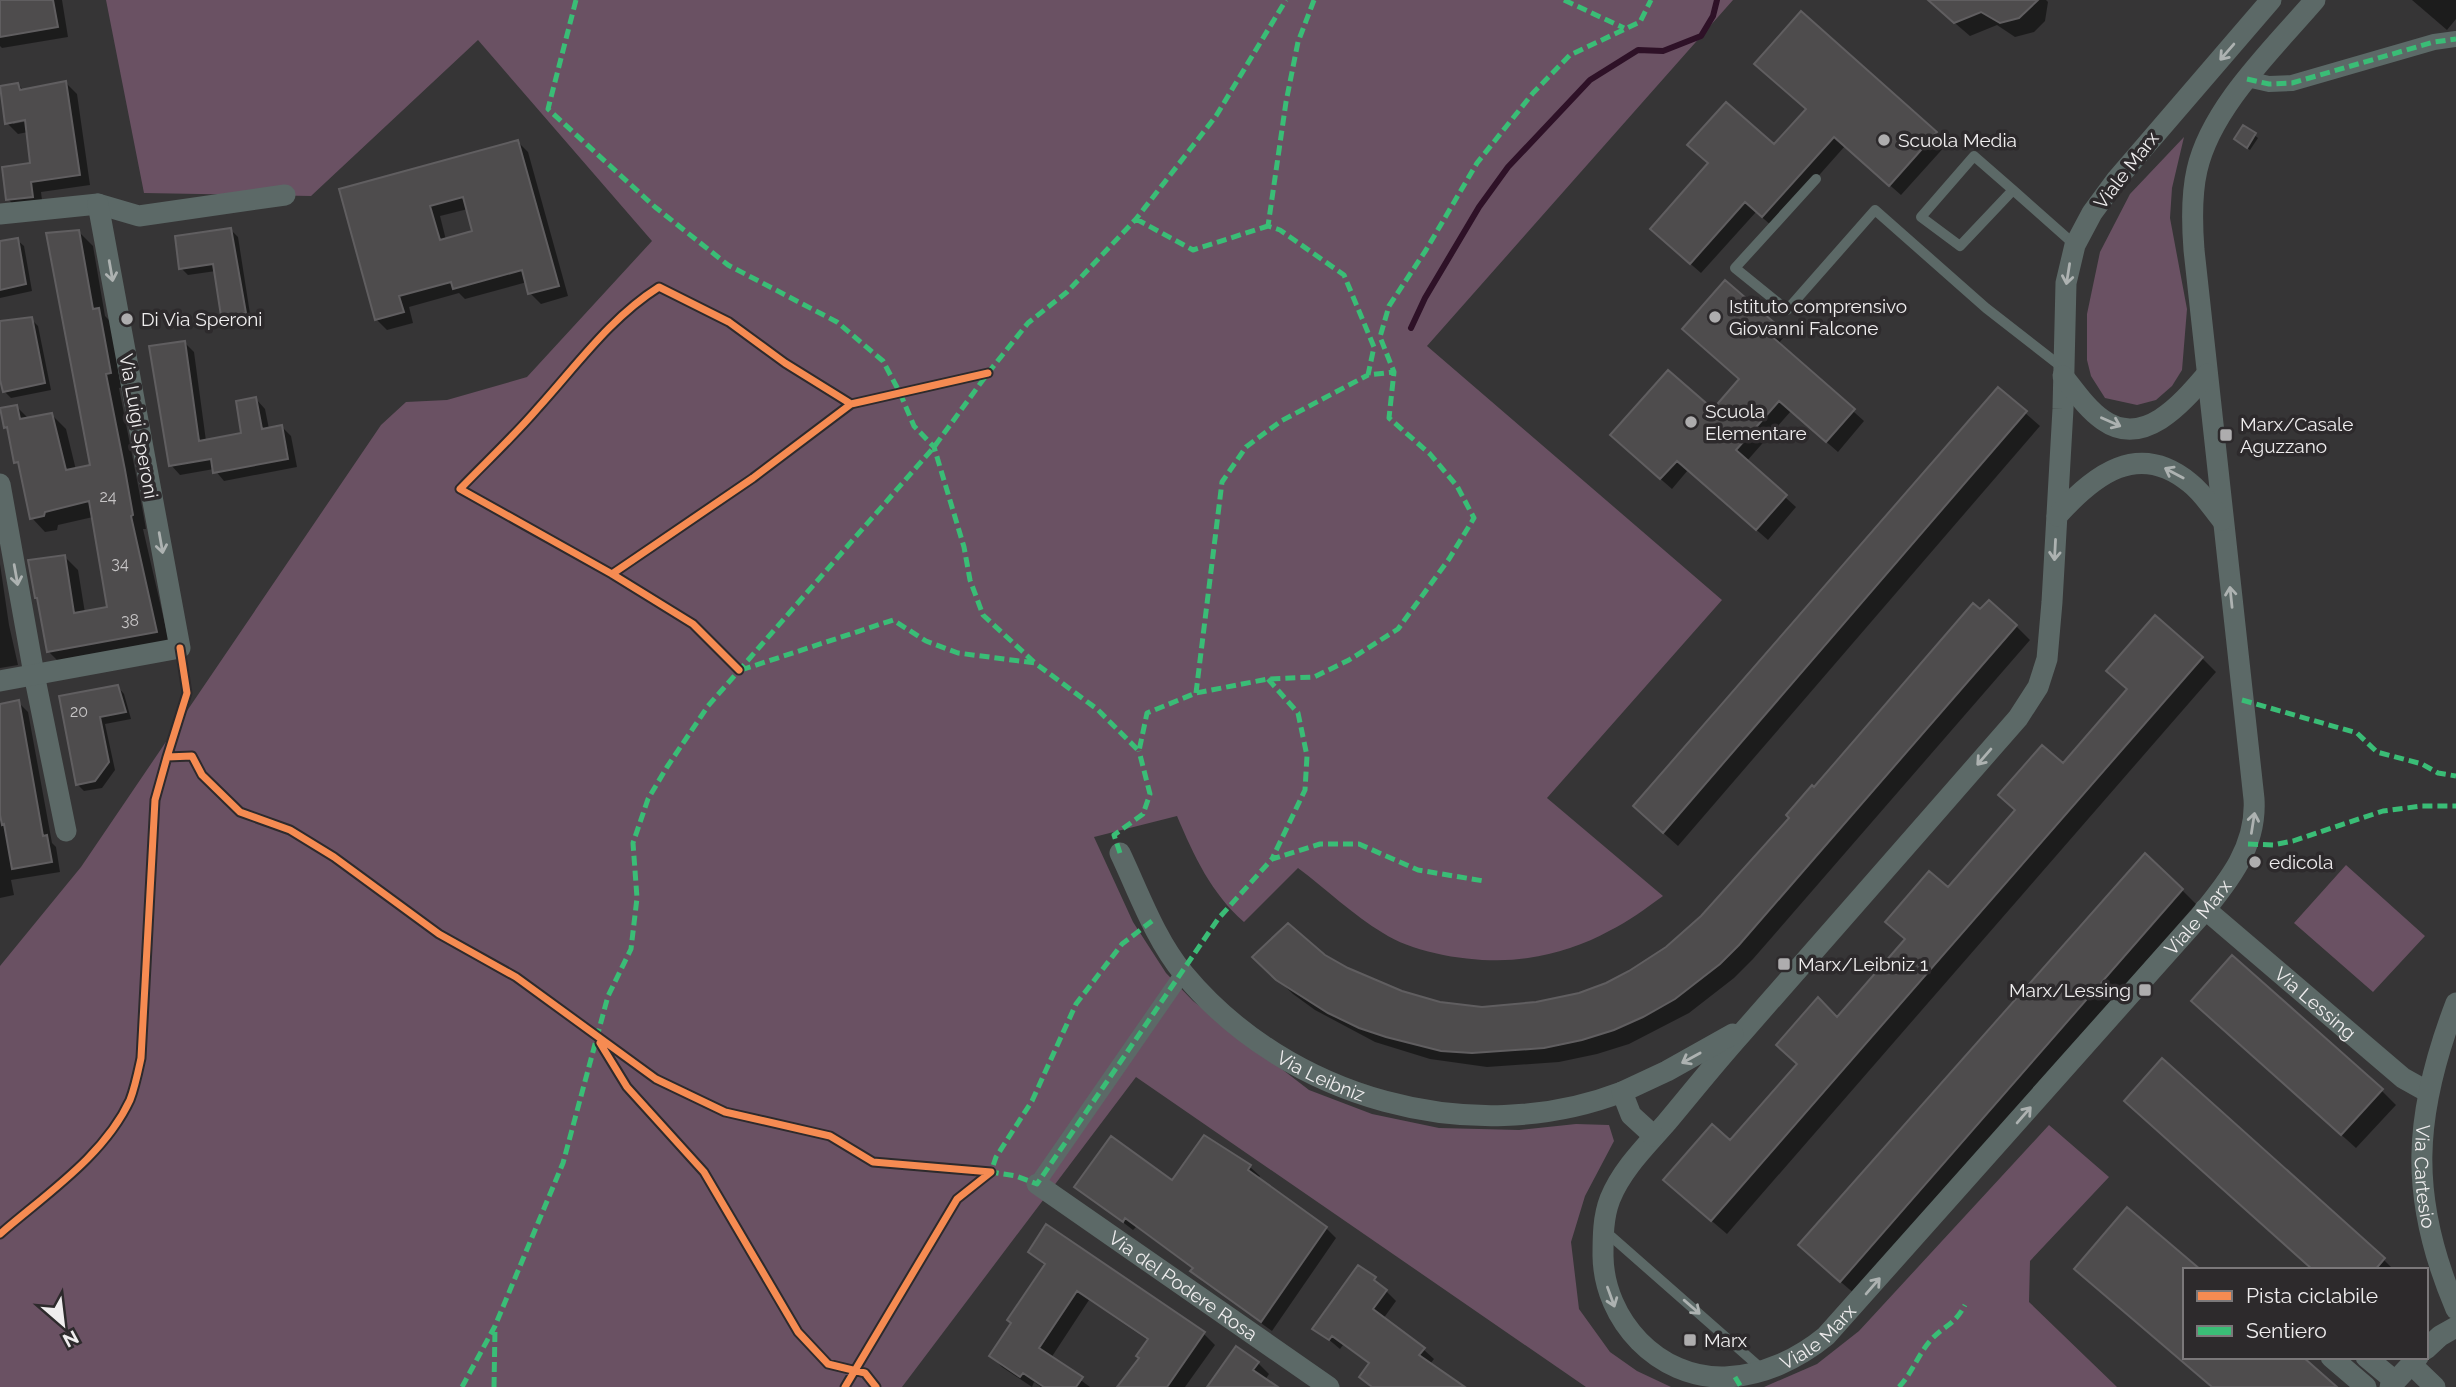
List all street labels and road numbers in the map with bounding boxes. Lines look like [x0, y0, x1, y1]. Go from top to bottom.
street label: Viale Marx [2089, 127, 2163, 213]
street label: Via Luigi Speroni [115, 352, 163, 500]
street label: Viale Marx [2160, 875, 2236, 959]
street label: Via Lessing [2270, 962, 2360, 1044]
street label: Via Leibniz [1273, 1046, 1368, 1105]
street label: Via Cartesio [2411, 1123, 2440, 1230]
street label: Via del Podere Rosa [1105, 1226, 1262, 1345]
street label: Viale Marx [1776, 1299, 1860, 1374]

